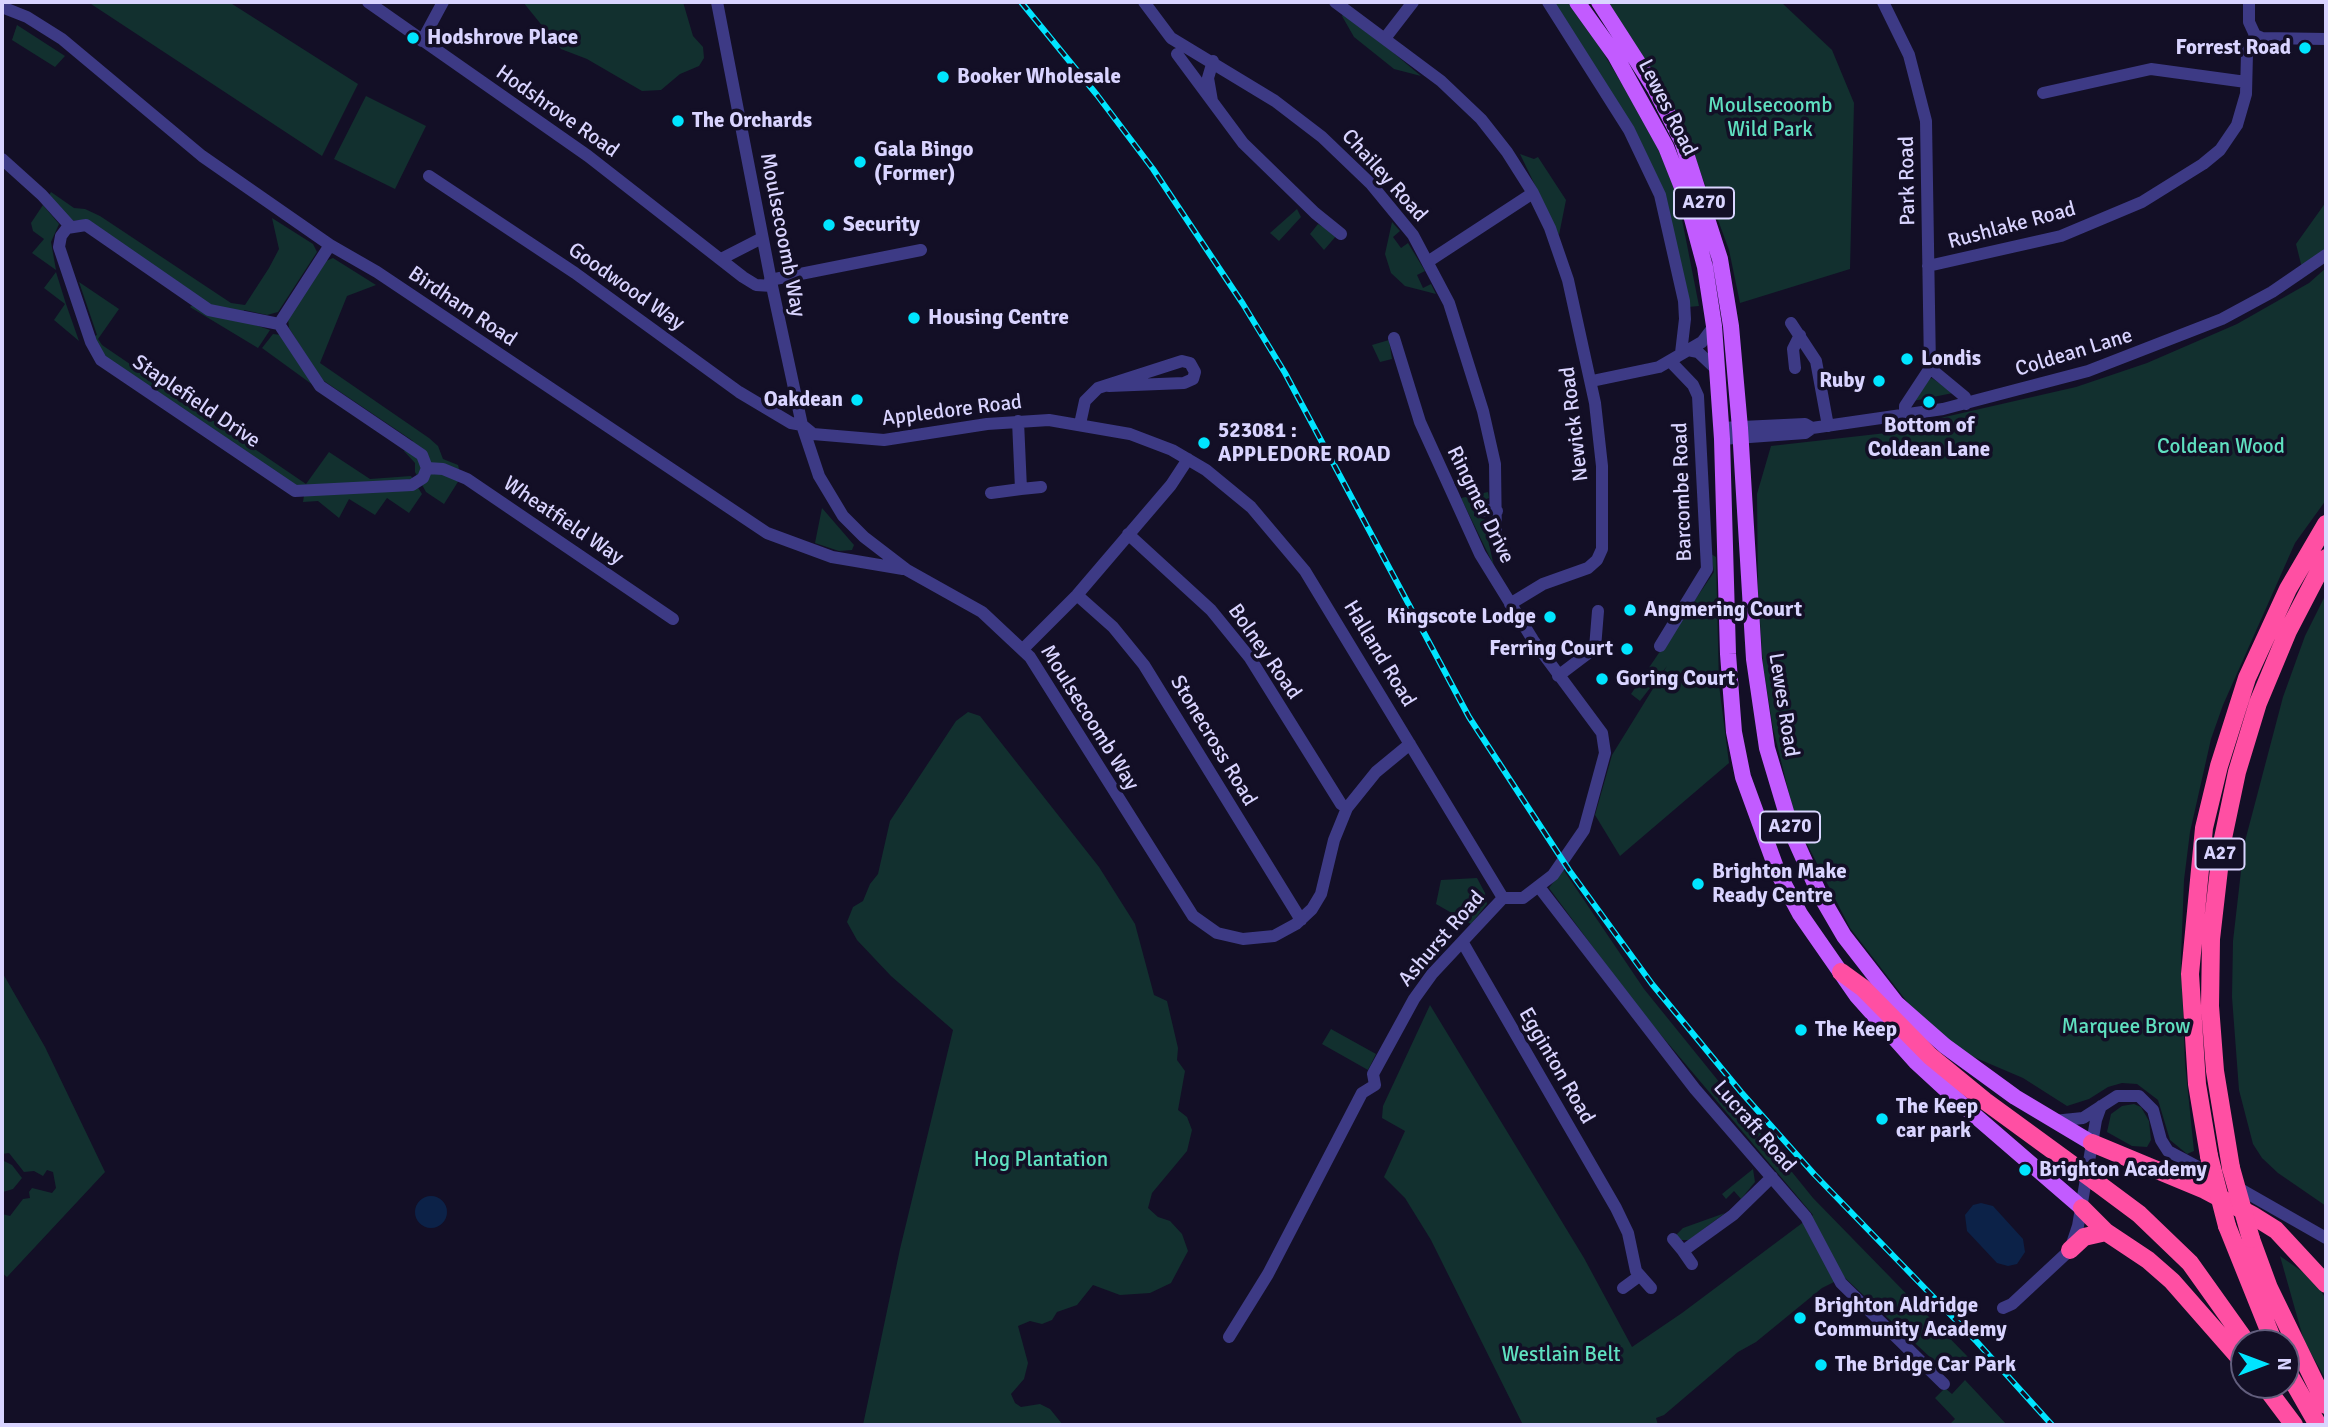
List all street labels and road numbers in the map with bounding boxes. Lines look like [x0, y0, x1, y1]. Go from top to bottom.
street label: Lewes Road [1632, 56, 1702, 160]
street label: Hodshrove Road [491, 60, 623, 164]
street label: Chailey Road [1336, 124, 1432, 228]
street label: Park Road [1895, 136, 1921, 226]
street label: Moulsecoomb Way [754, 151, 810, 319]
road number: A270 [1674, 188, 1734, 218]
street label: Rushlake Road [1945, 197, 2079, 255]
street label: Goodwood Way [563, 238, 689, 336]
street label: Birdham Road [403, 261, 521, 353]
street label: Coldean Lane [2012, 323, 2136, 383]
street label: Staplefield Drive [127, 350, 265, 454]
street label: Newick Road [1555, 365, 1595, 483]
street label: Appledore Road [880, 390, 1024, 432]
street label: Barcombe Road [1668, 422, 1698, 562]
street label: Ringmer Drive [1441, 442, 1519, 568]
street label: Wheatfield Way [498, 471, 628, 571]
street label: Halland Road [1337, 596, 1421, 712]
street label: Bolney Road [1222, 599, 1306, 705]
street label: Moulsecoomb Way [1034, 641, 1144, 795]
street label: Lewes Road [1762, 651, 1804, 759]
street label: Stonecross Road [1164, 671, 1262, 811]
road number: A270 [1760, 812, 1820, 842]
road number: A27 [2196, 838, 2244, 870]
street label: Ashurst Road [1394, 886, 1490, 992]
street label: Egginton Road [1513, 1003, 1599, 1129]
street label: Lucraft Road [1707, 1076, 1801, 1178]

